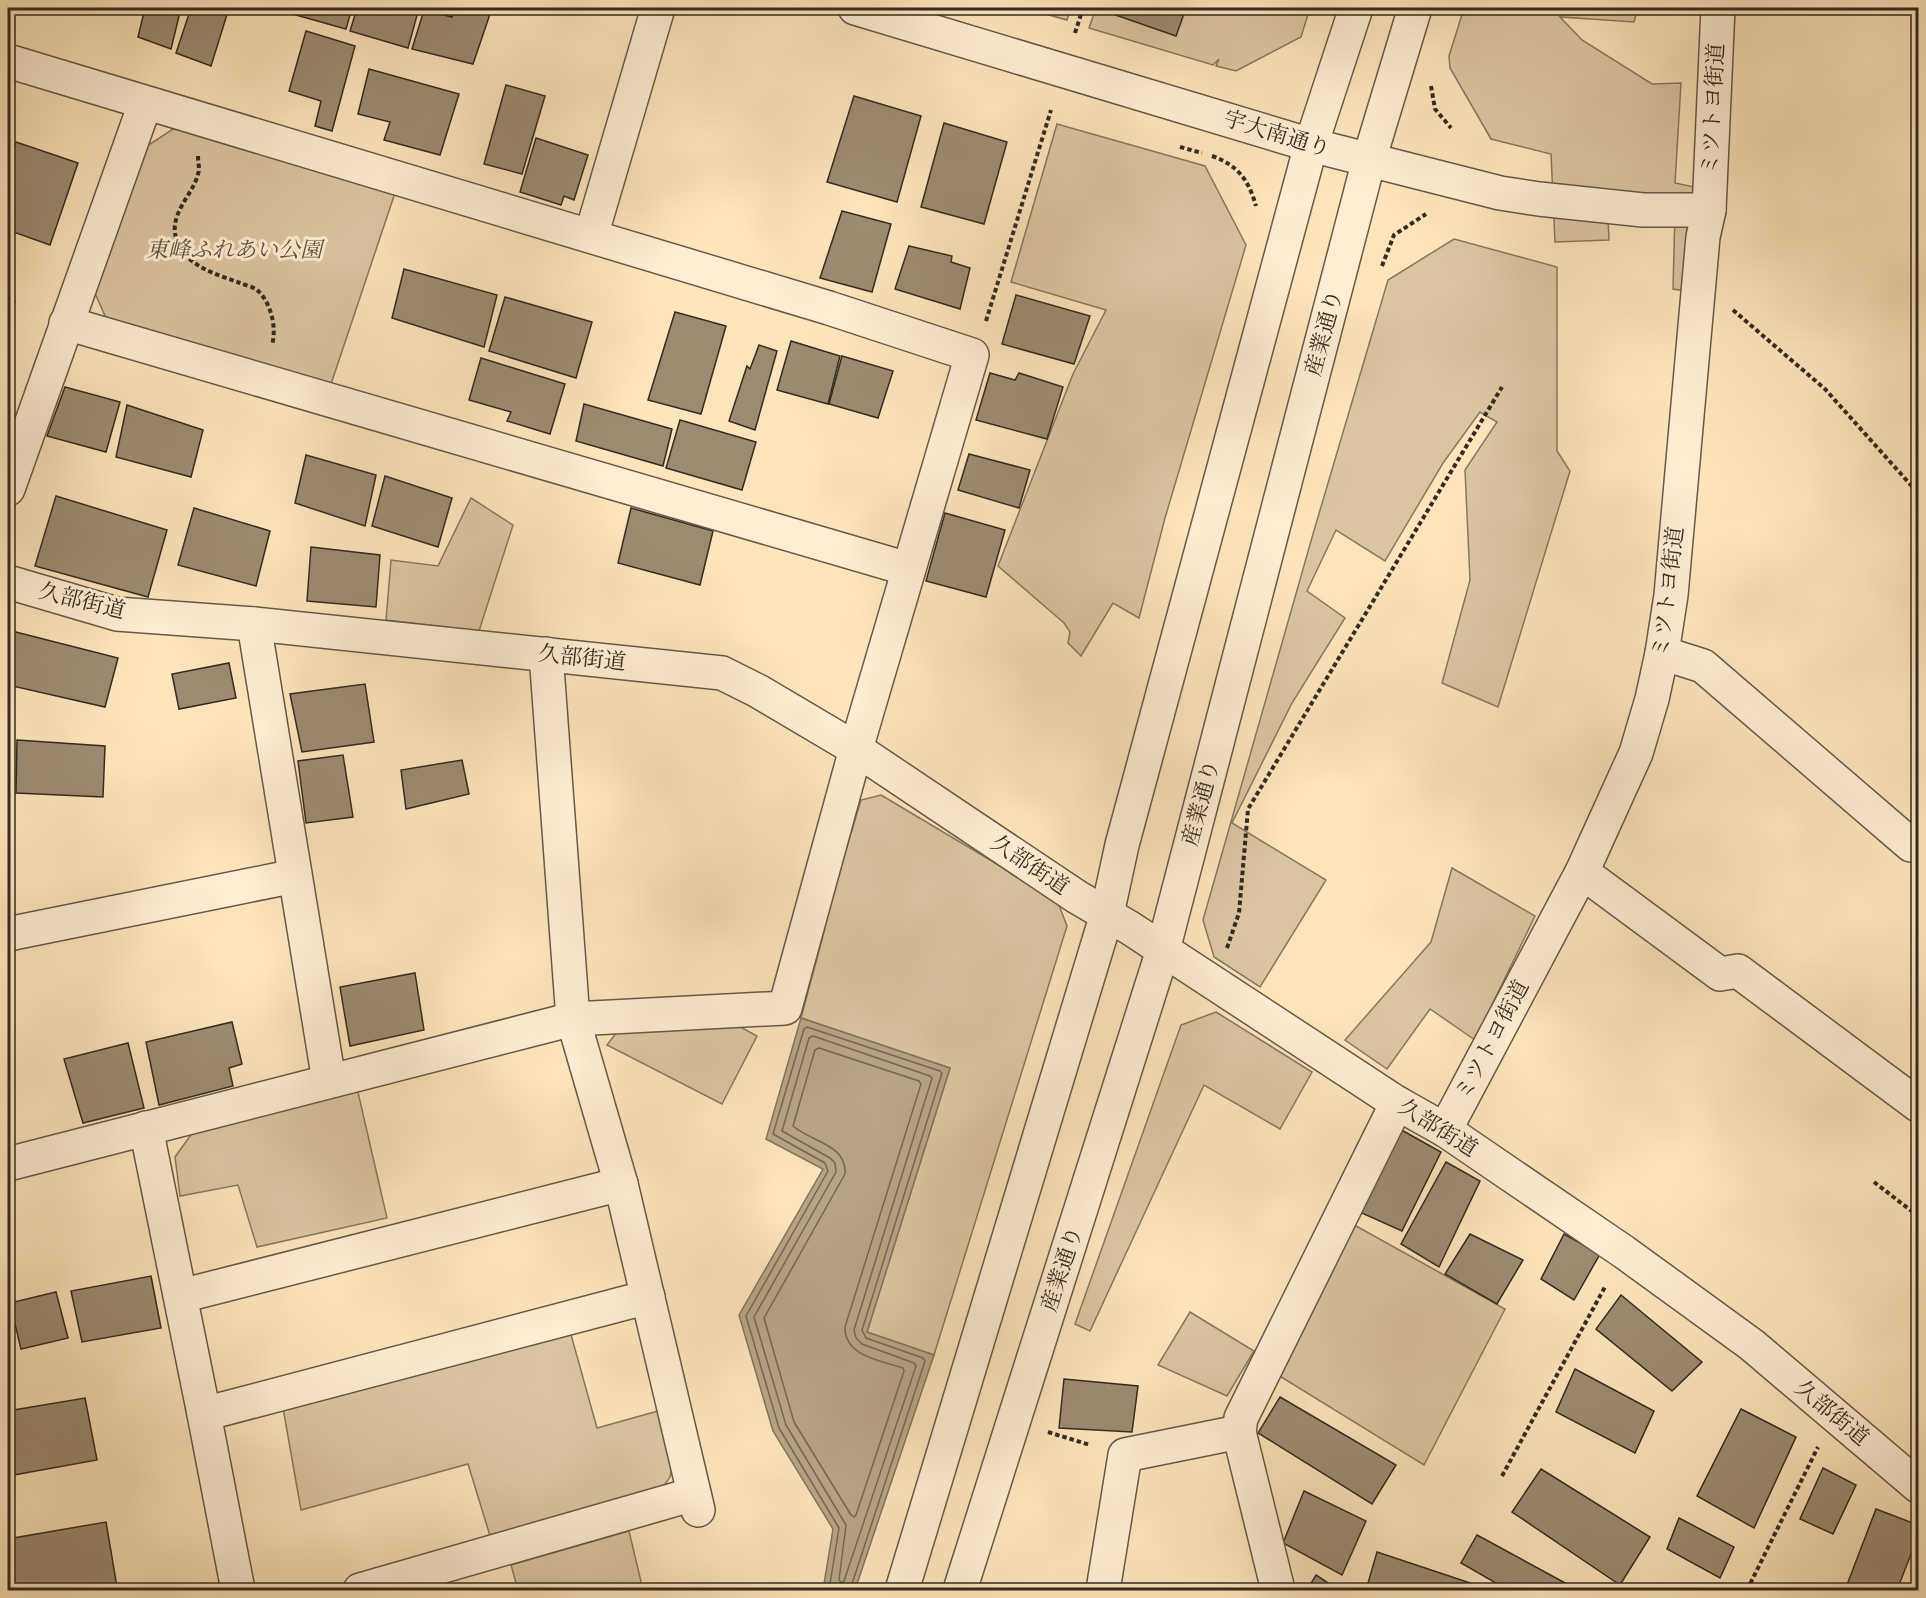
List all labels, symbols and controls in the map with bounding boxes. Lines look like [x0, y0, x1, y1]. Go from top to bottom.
street label: ミツトヨ街道 [1695, 42, 1731, 176]
street label: 宇大南通り [1220, 104, 1334, 164]
park label: 東峰ふれあい公園 [146, 235, 325, 265]
street label: 産業通り [1298, 287, 1350, 379]
street label: ミツトヨ街道 [1645, 525, 1691, 659]
street label: 久部街道 [36, 576, 128, 626]
street label: 久部街道 [537, 638, 627, 678]
street label: 産業通り [1175, 757, 1227, 849]
street label: 久部街道 [985, 828, 1075, 902]
street label: ミツトヨ街道 [1448, 975, 1536, 1105]
street label: 久部街道 [1393, 1092, 1483, 1164]
street label: 産業通り [1034, 1223, 1090, 1315]
street label: 久部街道 [1789, 1373, 1875, 1453]

